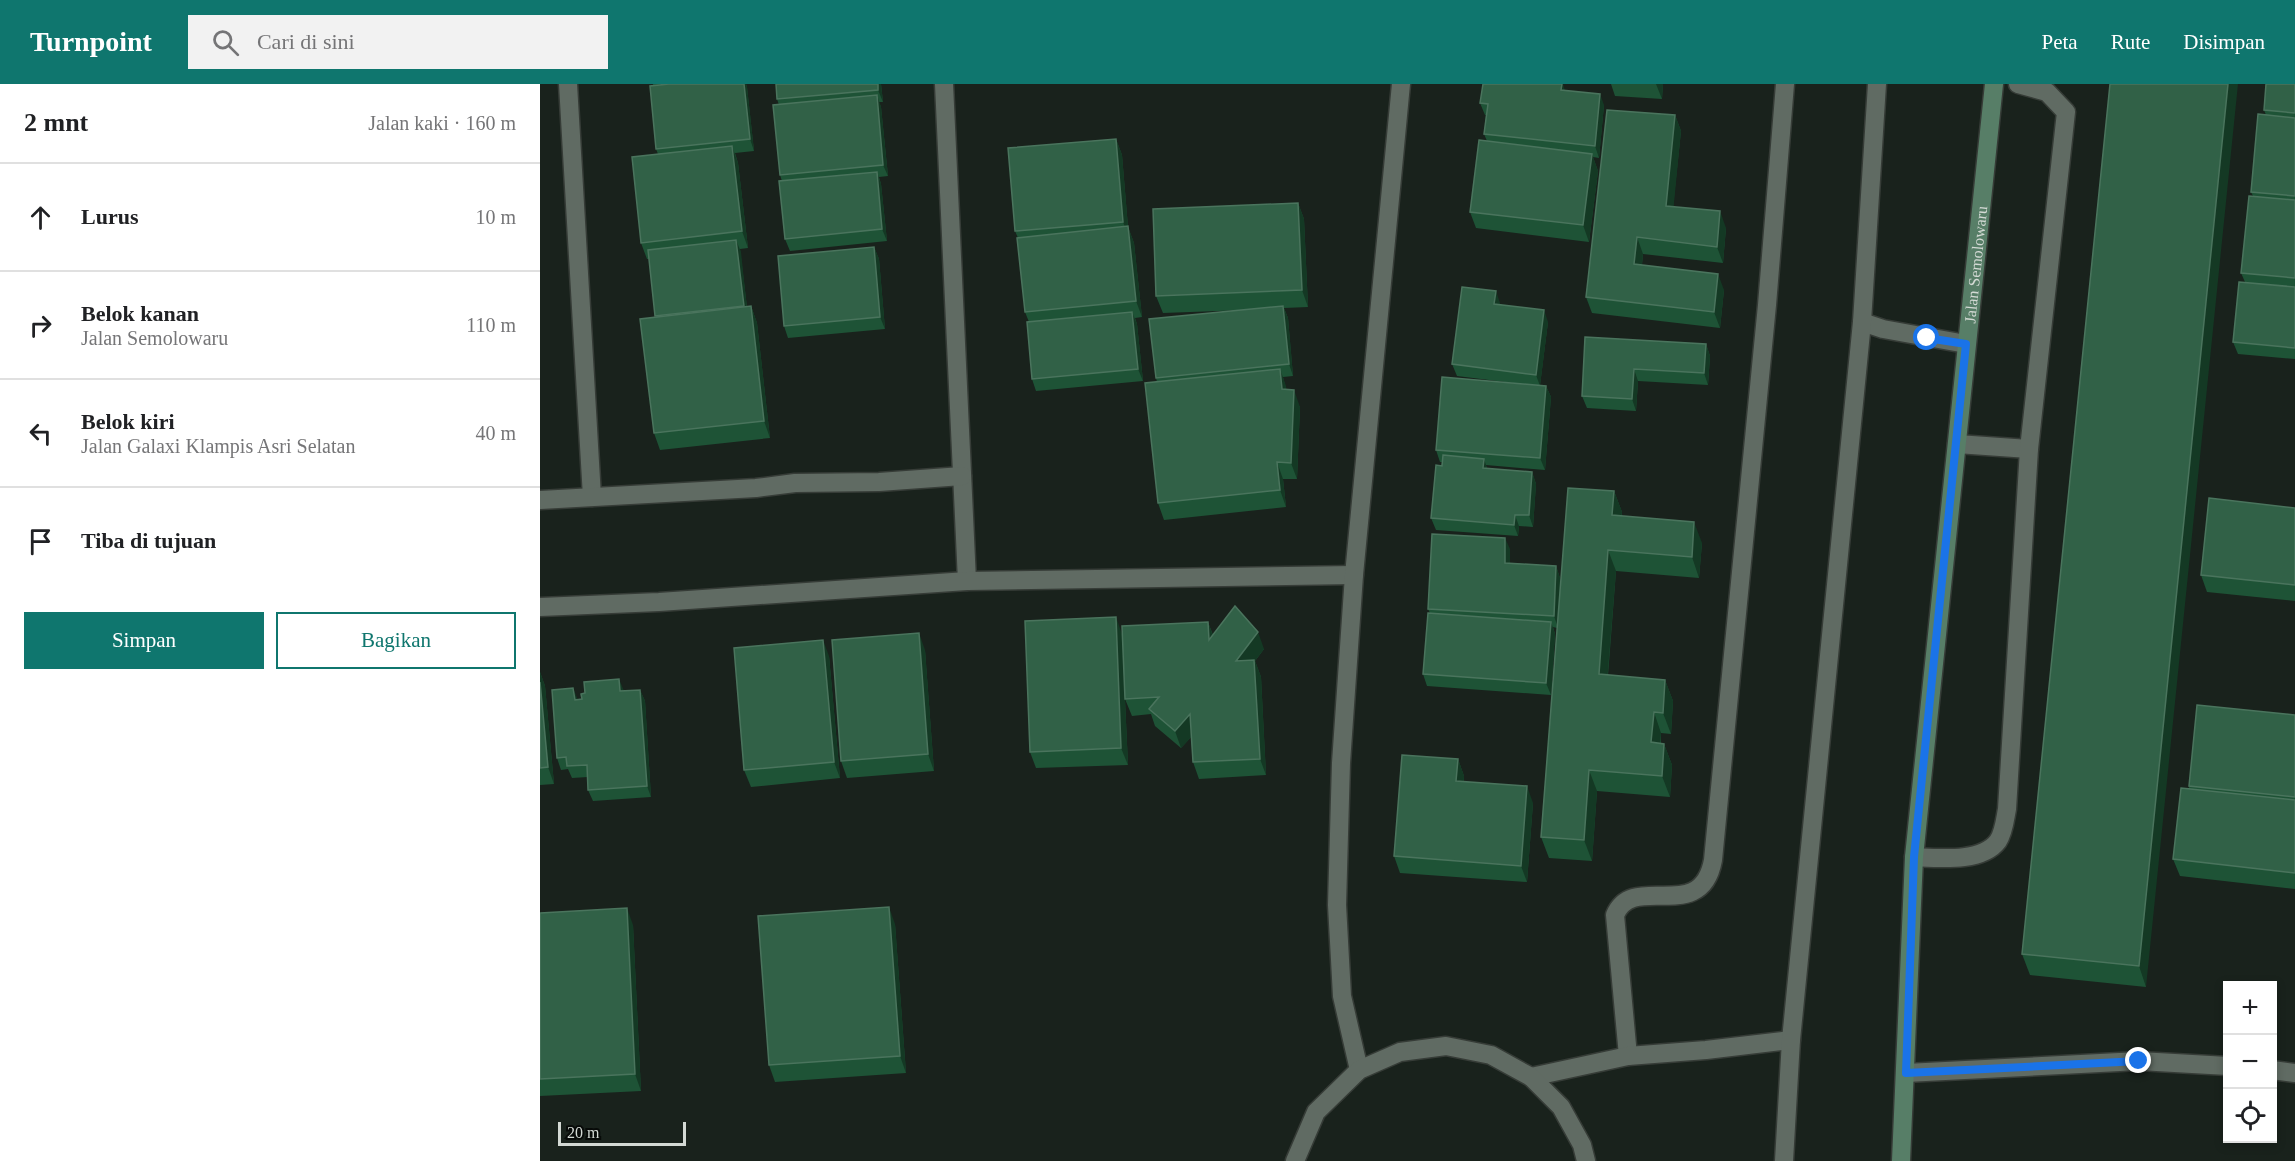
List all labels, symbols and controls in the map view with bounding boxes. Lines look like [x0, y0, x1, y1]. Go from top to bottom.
search box [188, 15, 608, 69]
text: Turnpoint [30, 26, 152, 57]
icon: search [209, 26, 242, 59]
text: Cari di sini [257, 29, 355, 54]
text: Peta [2042, 30, 2078, 54]
text: Rute [2111, 30, 2150, 54]
text: Disimpan [2183, 30, 2265, 54]
text: 2 mnt [24, 108, 88, 137]
text: Jalan kaki · 160 m [368, 112, 516, 134]
icon: ahead [24, 201, 57, 234]
text: Lurus [81, 204, 138, 229]
street label: Jalan Semolowaru [1961, 205, 1990, 324]
text: 10 m [475, 206, 516, 228]
text: Belok kanan [81, 301, 199, 326]
icon: right [24, 309, 57, 342]
text: 110 m [466, 314, 516, 336]
route start [1913, 324, 1939, 350]
text: Jalan Semolowaru [81, 327, 228, 349]
text: Belok kiri [81, 409, 175, 434]
icon: left [24, 417, 57, 450]
text: 40 m [475, 422, 516, 444]
text: Jalan Galaxi Klampis Asri Selatan [81, 435, 355, 457]
icon: arrive [24, 525, 57, 558]
text: Tiba di tujuan [81, 528, 216, 553]
button: Simpan [24, 612, 264, 669]
button: Bagikan [276, 612, 516, 669]
map controls [2223, 981, 2277, 1143]
button: + [2223, 981, 2277, 1035]
button: − [2223, 1035, 2277, 1089]
route end [2125, 1047, 2151, 1073]
button: locate [2223, 1089, 2277, 1143]
scale bar [558, 1119, 686, 1146]
text: 20 m [567, 1124, 599, 1141]

